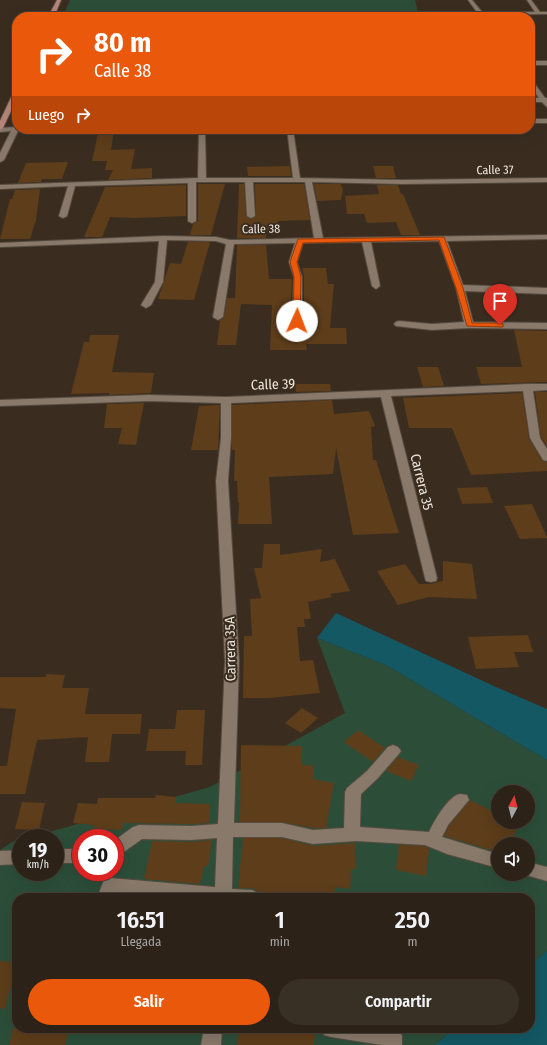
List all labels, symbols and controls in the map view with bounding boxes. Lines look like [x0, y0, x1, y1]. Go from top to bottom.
text: 80 m [94, 26, 151, 59]
icon: right [28, 28, 80, 80]
text: Calle 38 [94, 60, 151, 82]
icon: right [72, 104, 94, 126]
text: Luego [28, 106, 64, 124]
street label: Calle 37 [476, 163, 514, 177]
street label: Calle 38 [242, 222, 280, 236]
pin [483, 284, 517, 325]
icon: arrive [489, 290, 511, 312]
position arrow [276, 300, 318, 342]
street label: Calle 39 [251, 375, 296, 394]
street label: Carrera 35 [406, 452, 437, 512]
street label: Carrera 35A [221, 616, 240, 682]
north arrow [491, 785, 535, 829]
map controls [491, 785, 535, 881]
speed limit sign: 30 [72, 829, 124, 881]
button: sound [491, 837, 535, 881]
text: 19 [29, 838, 47, 862]
text: km/h [27, 859, 49, 871]
text: 16:51 [117, 906, 165, 934]
text: 1 [275, 906, 285, 934]
text: 250 [395, 906, 430, 934]
text: Llegada [120, 934, 161, 949]
text: min [270, 934, 290, 949]
text: m [407, 934, 417, 949]
button: Salir [28, 979, 270, 1025]
button: Compartir [278, 979, 519, 1025]

